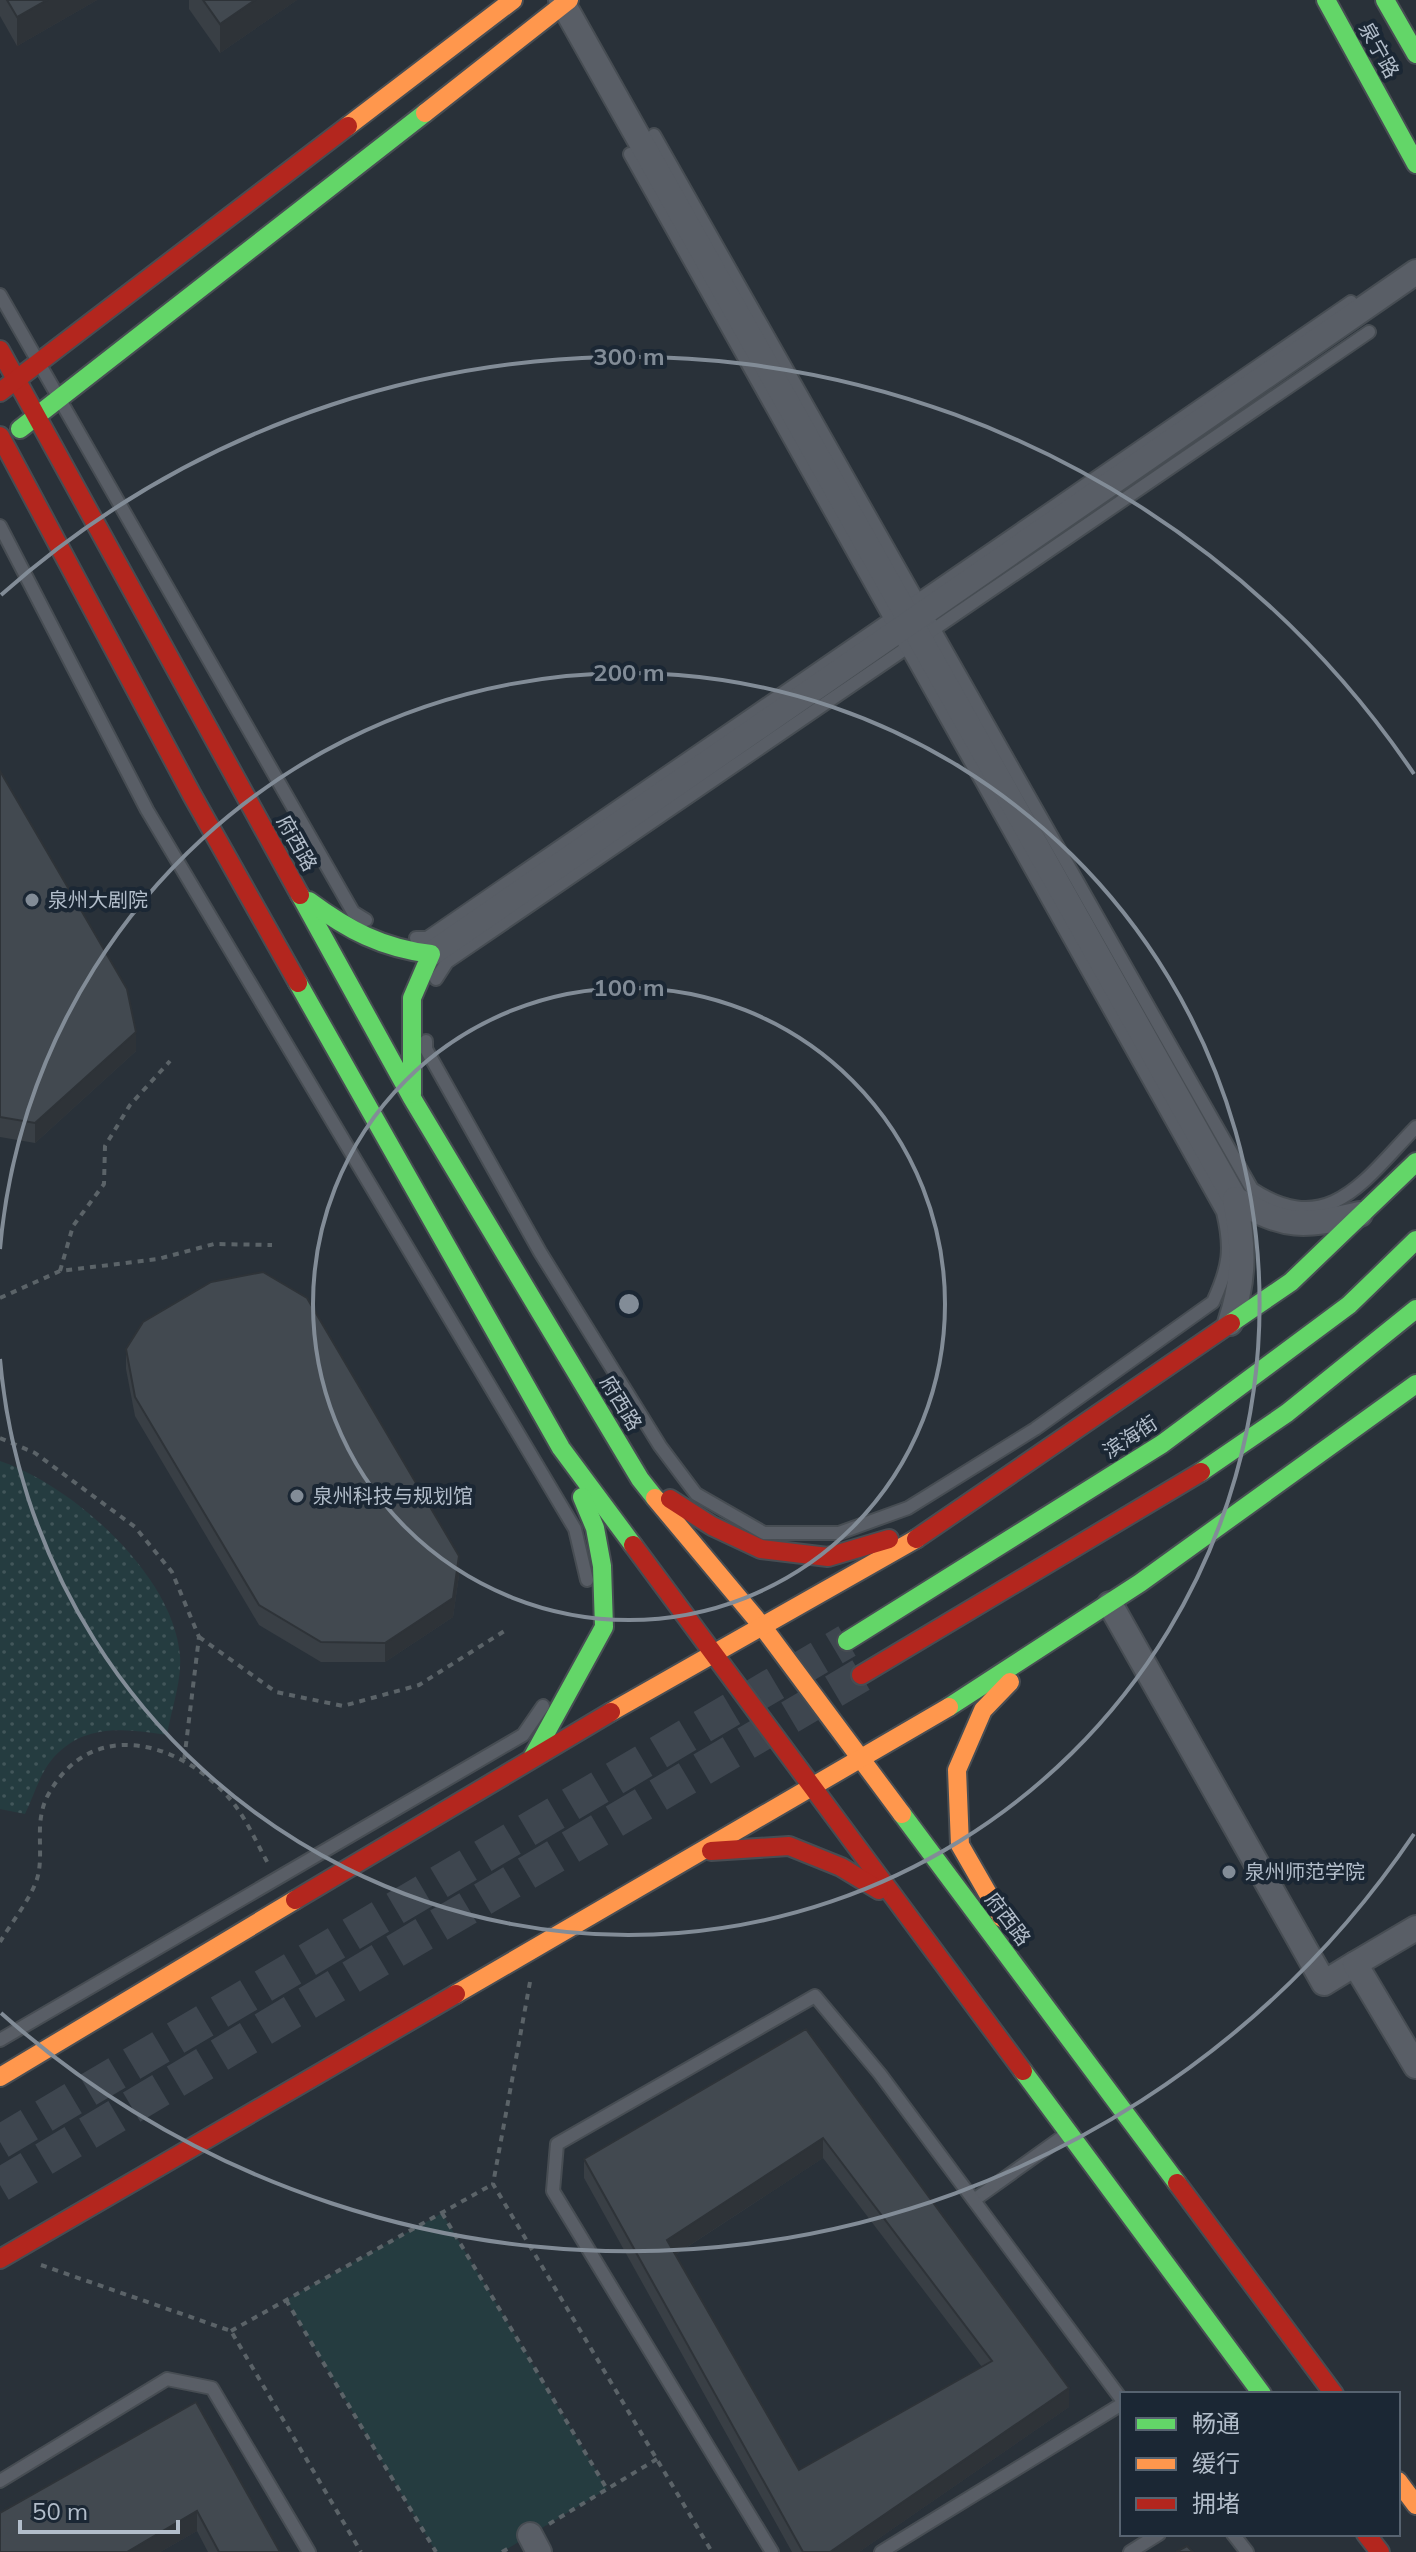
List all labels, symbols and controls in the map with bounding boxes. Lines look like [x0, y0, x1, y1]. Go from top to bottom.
street label: 泉宁路 [1354, 17, 1405, 82]
text: 300 m [593, 341, 665, 371]
text: 200 m [593, 657, 665, 687]
street label: 府西路 [272, 810, 323, 875]
place label: 泉州大剧院 [48, 887, 148, 912]
marker: 泉州大剧院 [23, 891, 41, 909]
text: 100 m [593, 972, 665, 1002]
centre of rings [615, 1290, 643, 1318]
street label: 府西路 [595, 1371, 648, 1435]
street label: 滨海街 [1098, 1410, 1162, 1463]
place label: 泉州科技与规划馆 [313, 1483, 473, 1508]
marker: 泉州科技与规划馆 [288, 1487, 306, 1505]
place label: 泉州师范学院 [1245, 1859, 1365, 1884]
marker: 泉州师范学院 [1220, 1863, 1238, 1881]
street label: 府西路 [980, 1887, 1036, 1950]
legend [1120, 2392, 1400, 2536]
text: 畅通 [1192, 2408, 1240, 2438]
text: 缓行 [1192, 2448, 1240, 2478]
scale bar [20, 2484, 178, 2534]
text: 拥堵 [1192, 2488, 1240, 2518]
text: 50 m [32, 2496, 88, 2526]

